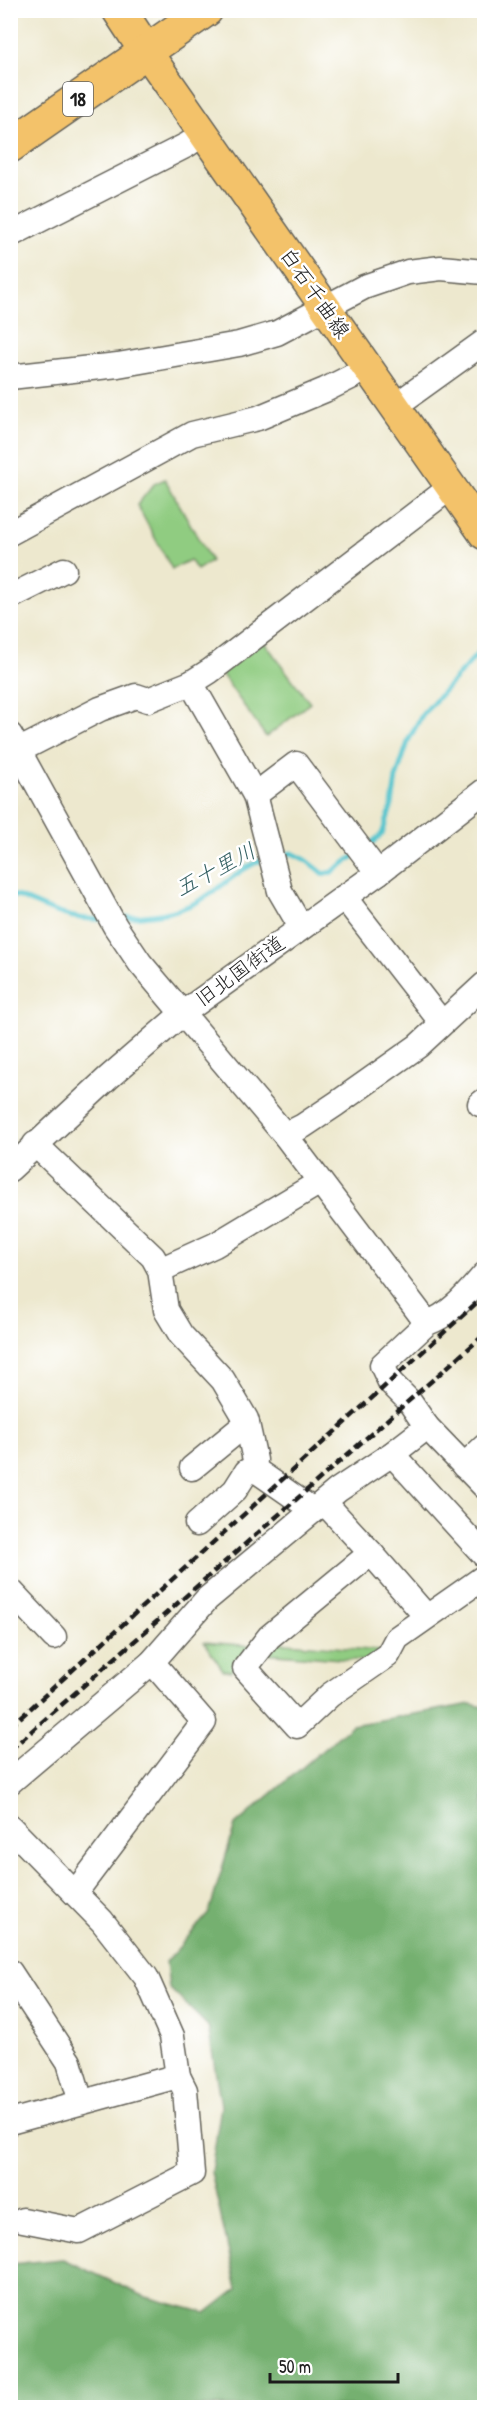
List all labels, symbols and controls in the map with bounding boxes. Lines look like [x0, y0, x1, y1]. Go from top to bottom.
road number: 18 [63, 82, 93, 116]
street label: 白石千曲線 [273, 241, 357, 344]
water label: 五十里川 [169, 835, 261, 903]
street label: 旧北国街道 [189, 928, 291, 1013]
scale bar [270, 2346, 398, 2384]
text: 50 m [279, 2354, 311, 2379]

